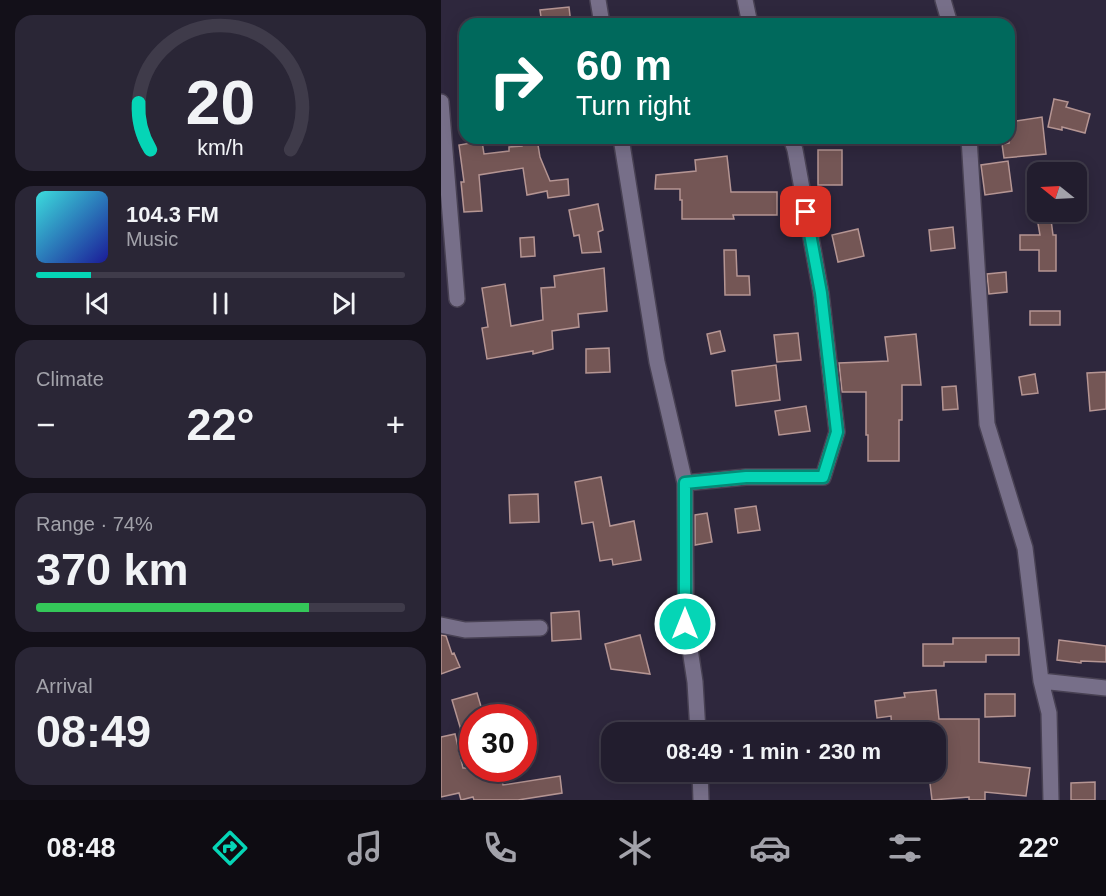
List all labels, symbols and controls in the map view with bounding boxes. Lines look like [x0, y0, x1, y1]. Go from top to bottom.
icon: right [477, 42, 555, 120]
text: 60 m [576, 42, 672, 89]
text: 20 [186, 68, 255, 137]
text: Turn right [576, 91, 691, 121]
text: km/h [197, 136, 244, 160]
north arrow [1027, 162, 1087, 222]
map controls [1027, 162, 1087, 222]
pin [780, 186, 831, 237]
icon: arrive [789, 195, 822, 228]
text: 104.3 FM [126, 202, 219, 227]
text: Music [126, 228, 178, 250]
icon: previous [81, 287, 114, 320]
icon: pause [204, 287, 237, 320]
icon: next [327, 287, 360, 320]
text: Climate [36, 368, 104, 390]
text: 22° [186, 399, 255, 450]
text: − [36, 406, 55, 443]
text: + [386, 406, 405, 443]
text: Range · 74% [36, 513, 153, 535]
text: 370 km [36, 544, 189, 595]
position arrow [653, 592, 717, 656]
text: Arrival [36, 675, 93, 697]
speed limit sign: 30 [459, 704, 537, 782]
text: 08:49 [36, 706, 151, 757]
text: 08:49 · 1 min · 230 m [666, 739, 881, 764]
icon: directions [209, 827, 251, 869]
icon: music [344, 827, 386, 869]
icon: phone [479, 827, 521, 869]
icon: climate [614, 827, 656, 869]
icon: car [749, 827, 791, 869]
icon: filters [884, 827, 926, 869]
text: 08:48 [47, 833, 116, 863]
text: 22° [1019, 833, 1059, 863]

